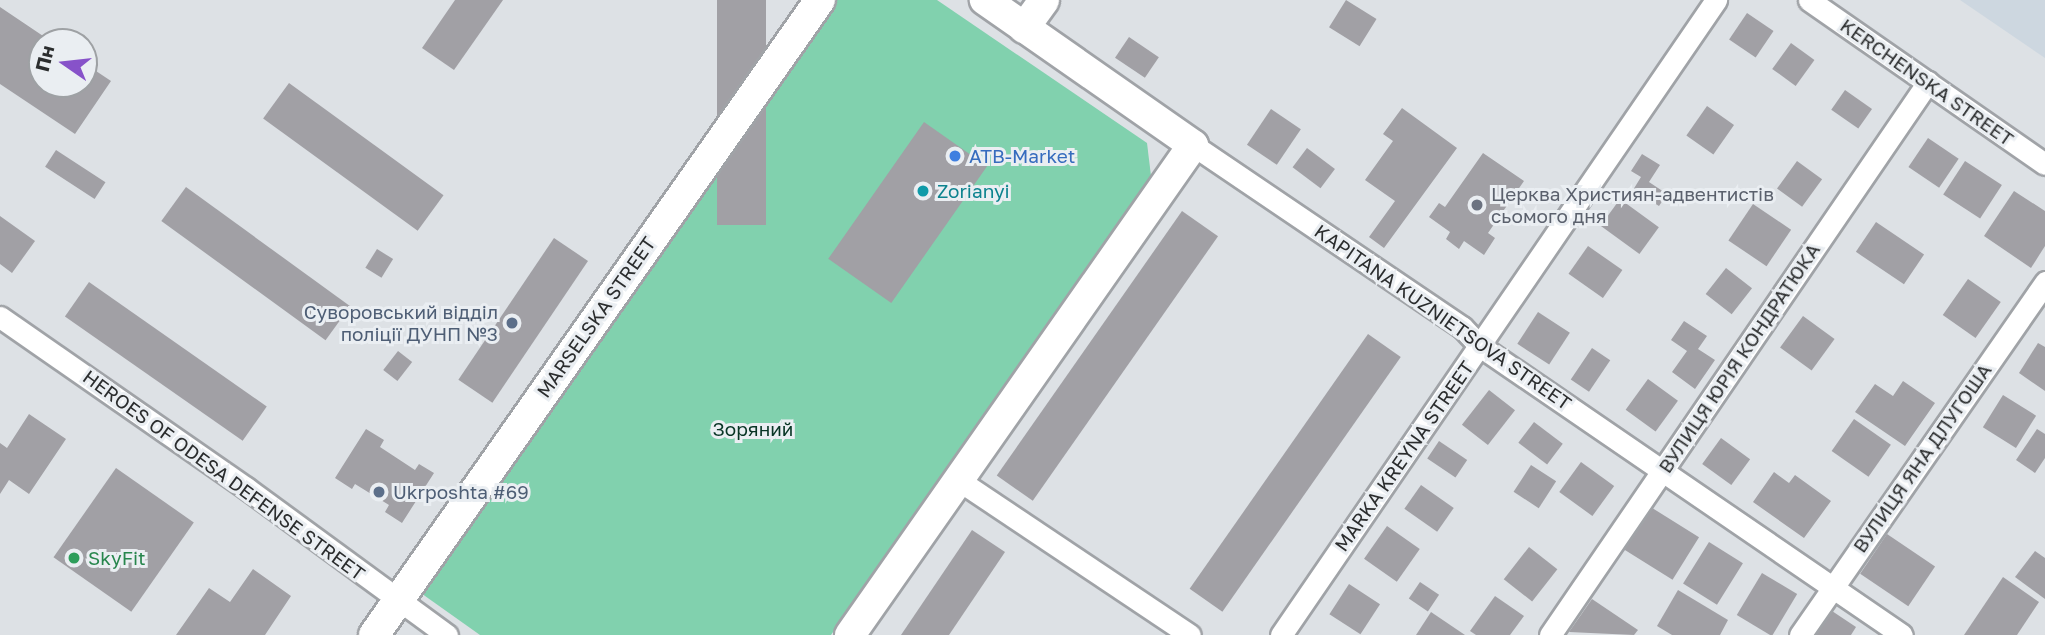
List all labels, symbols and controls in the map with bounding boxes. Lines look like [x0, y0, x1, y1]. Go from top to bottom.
street label: KERCHENSKA STREET [1836, 14, 2018, 150]
north arrow [28, 28, 98, 98]
text: Пн [30, 43, 58, 74]
place label: ATB-Market [969, 145, 1075, 167]
marker: ATB-Market [947, 148, 963, 164]
place label: Zorianyi [937, 180, 1010, 202]
marker: Zorianyi [915, 183, 931, 199]
place label: Церква Християн-адвентистів сьомого дня [1491, 183, 1774, 227]
marker: Церква Християн-адвентистів сьомого дня [1469, 197, 1485, 213]
street label: KAPITANA KUZNIETSOVA STREET [1310, 219, 1576, 415]
street label: MARSELSKA STREET [532, 232, 660, 402]
street label: ВУЛИЦЯ ЮРІЯ КОНДРАТЮКА [1654, 239, 1824, 477]
place label: Суворовський відділ поліції ДУНП №3 [304, 301, 498, 345]
marker: Суворовський відділ поліції ДУНП №3 [504, 315, 520, 331]
street label: MARKA KREYNA STREET [1330, 357, 1478, 555]
street label: ВУЛИЦЯ ЯНА ДЛУГОША [1848, 359, 1996, 557]
street label: HEROES OF ODESA DEFENSE STREET [79, 365, 369, 585]
park label: Зоряний [713, 418, 793, 440]
place label: Ukrposhta #69 [393, 481, 529, 503]
marker: Ukrposhta #69 [371, 484, 387, 500]
place label: SkyFit [88, 547, 146, 569]
marker: SkyFit [66, 550, 82, 566]

